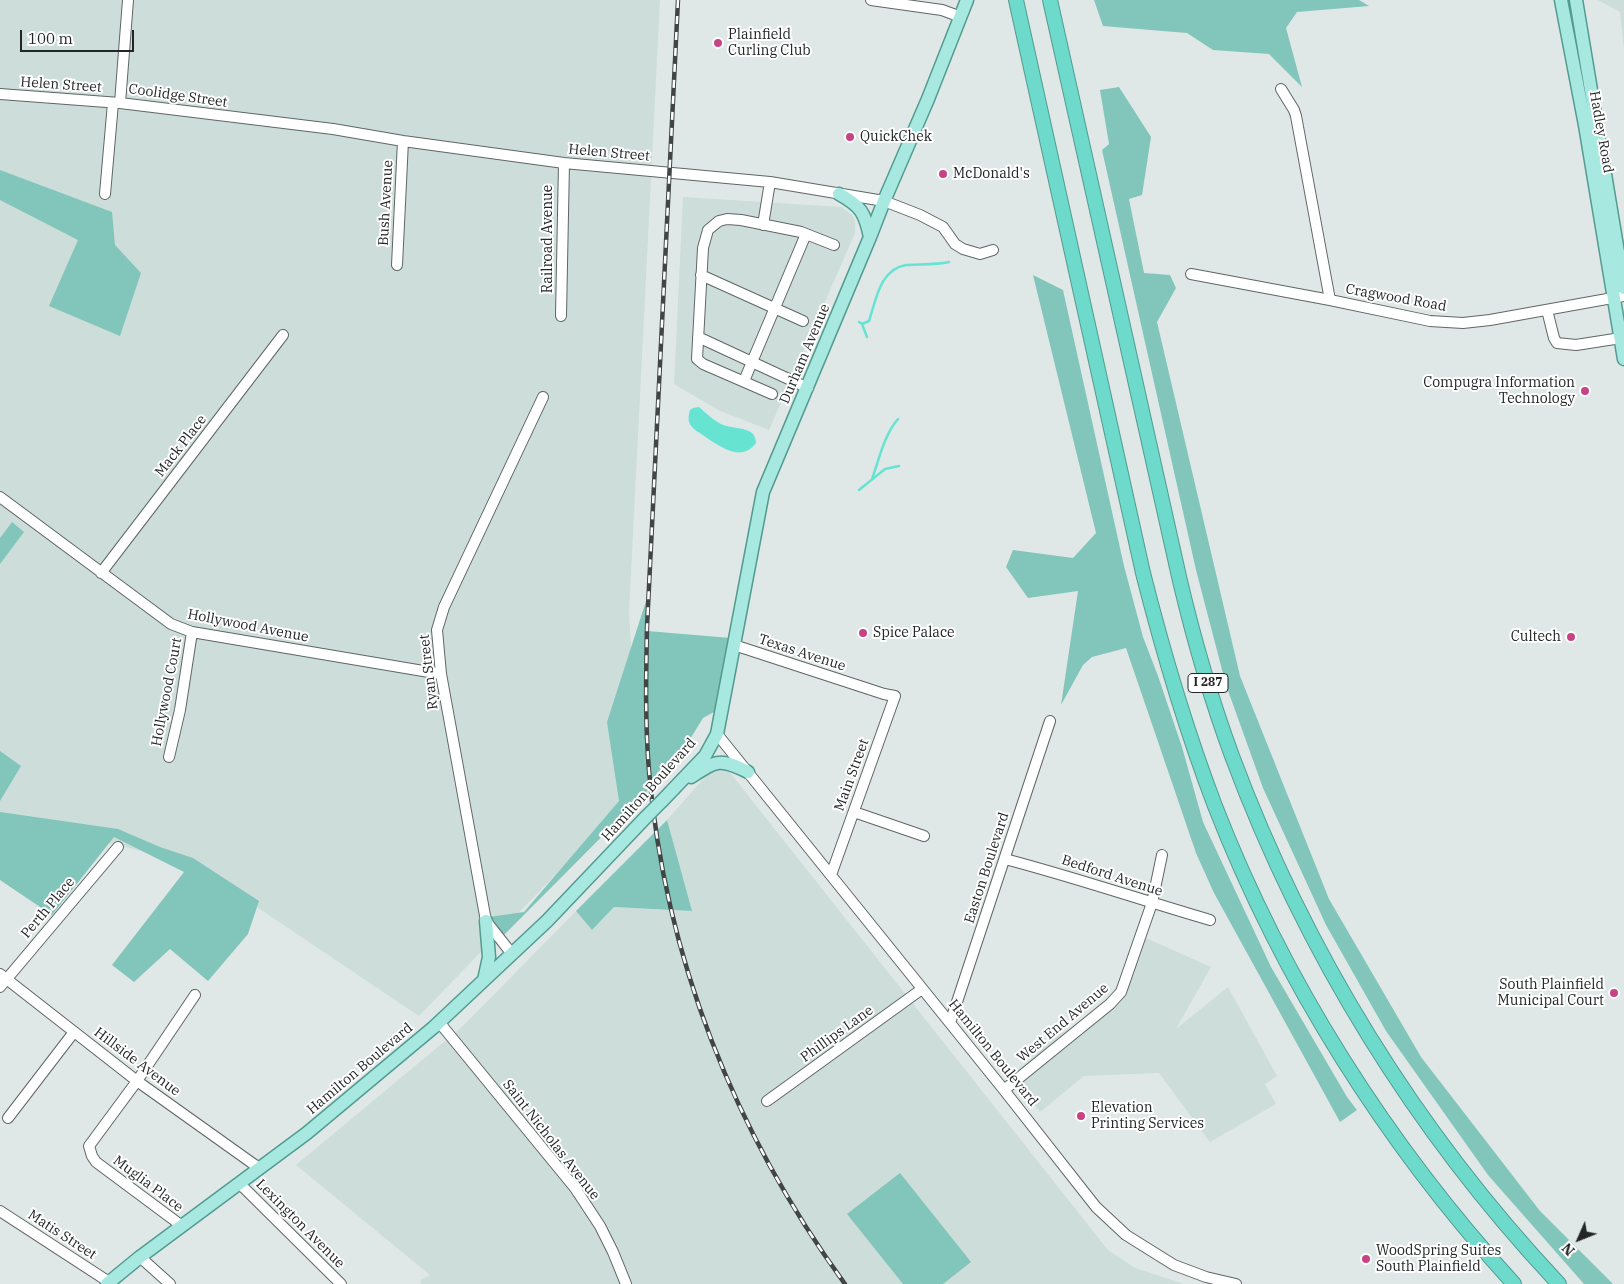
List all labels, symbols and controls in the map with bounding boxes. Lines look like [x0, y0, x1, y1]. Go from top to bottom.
scale bar [22, 20, 136, 52]
place label: Plainfield Curling Club [728, 27, 811, 59]
text: 100 m [28, 29, 73, 48]
marker: Plainfield Curling Club [712, 37, 724, 49]
street label: Helen Street [20, 74, 102, 96]
street label: Coolidge Street [128, 81, 228, 111]
street label: Hadley Road [1586, 90, 1616, 174]
place label: QuickChek [860, 129, 932, 145]
marker: QuickChek [844, 131, 856, 143]
street label: Helen Street [568, 141, 650, 165]
street label: Bush Avenue [375, 160, 397, 246]
place label: McDonald's [953, 166, 1030, 182]
marker: McDonald's [937, 168, 949, 180]
street label: Railroad Avenue [540, 185, 556, 293]
street label: Cragwood Road [1344, 281, 1448, 315]
street label: Durham Avenue [776, 302, 834, 406]
place label: Compugra Information Technology [1423, 375, 1575, 408]
marker: Compugra Information Technology [1579, 385, 1591, 397]
street label: Mack Place [152, 412, 210, 480]
street label: Hollywood Avenue [186, 606, 310, 646]
place label: Spice Palace [873, 625, 955, 641]
marker: Spice Palace [857, 627, 869, 639]
place label: Cultech [1511, 629, 1561, 645]
street label: Texas Avenue [756, 631, 848, 675]
marker: Cultech [1565, 631, 1577, 643]
street label: Ryan Street [416, 633, 442, 711]
street label: Hollywood Court [148, 636, 186, 748]
road number: I 287 [1188, 674, 1228, 692]
street label: Hamilton Boulevard [598, 735, 700, 845]
street label: Main Street [831, 737, 873, 813]
street label: Easton Boulevard [961, 810, 1013, 926]
street label: Bedford Avenue [1059, 852, 1165, 900]
street label: Perth Place [18, 874, 78, 942]
place label: South Plainfield Municipal Court [1498, 977, 1604, 1010]
street label: West End Avenue [1014, 980, 1112, 1066]
marker: South Plainfield Municipal Court [1608, 987, 1620, 999]
street label: Hamilton Boulevard [945, 996, 1041, 1110]
street label: Phillips Lane [797, 1002, 877, 1066]
street label: Hamilton Boulevard [304, 1020, 416, 1118]
street label: Hillside Avenue [91, 1024, 183, 1100]
street label: Saint Nicholas Avenue [499, 1077, 603, 1203]
place label: Elevation Printing Services [1091, 1100, 1204, 1132]
marker: Elevation Printing Services [1075, 1110, 1087, 1122]
street label: Muglia Place [110, 1152, 186, 1216]
street label: Lexington Avenue [252, 1176, 348, 1272]
street label: Matis Street [25, 1207, 99, 1263]
north arrow [1554, 1214, 1604, 1264]
text: N [1558, 1239, 1579, 1260]
place label: WoodSpring Suites South Plainfield [1376, 1243, 1501, 1276]
marker: WoodSpring Suites South Plainfield [1360, 1253, 1372, 1265]

